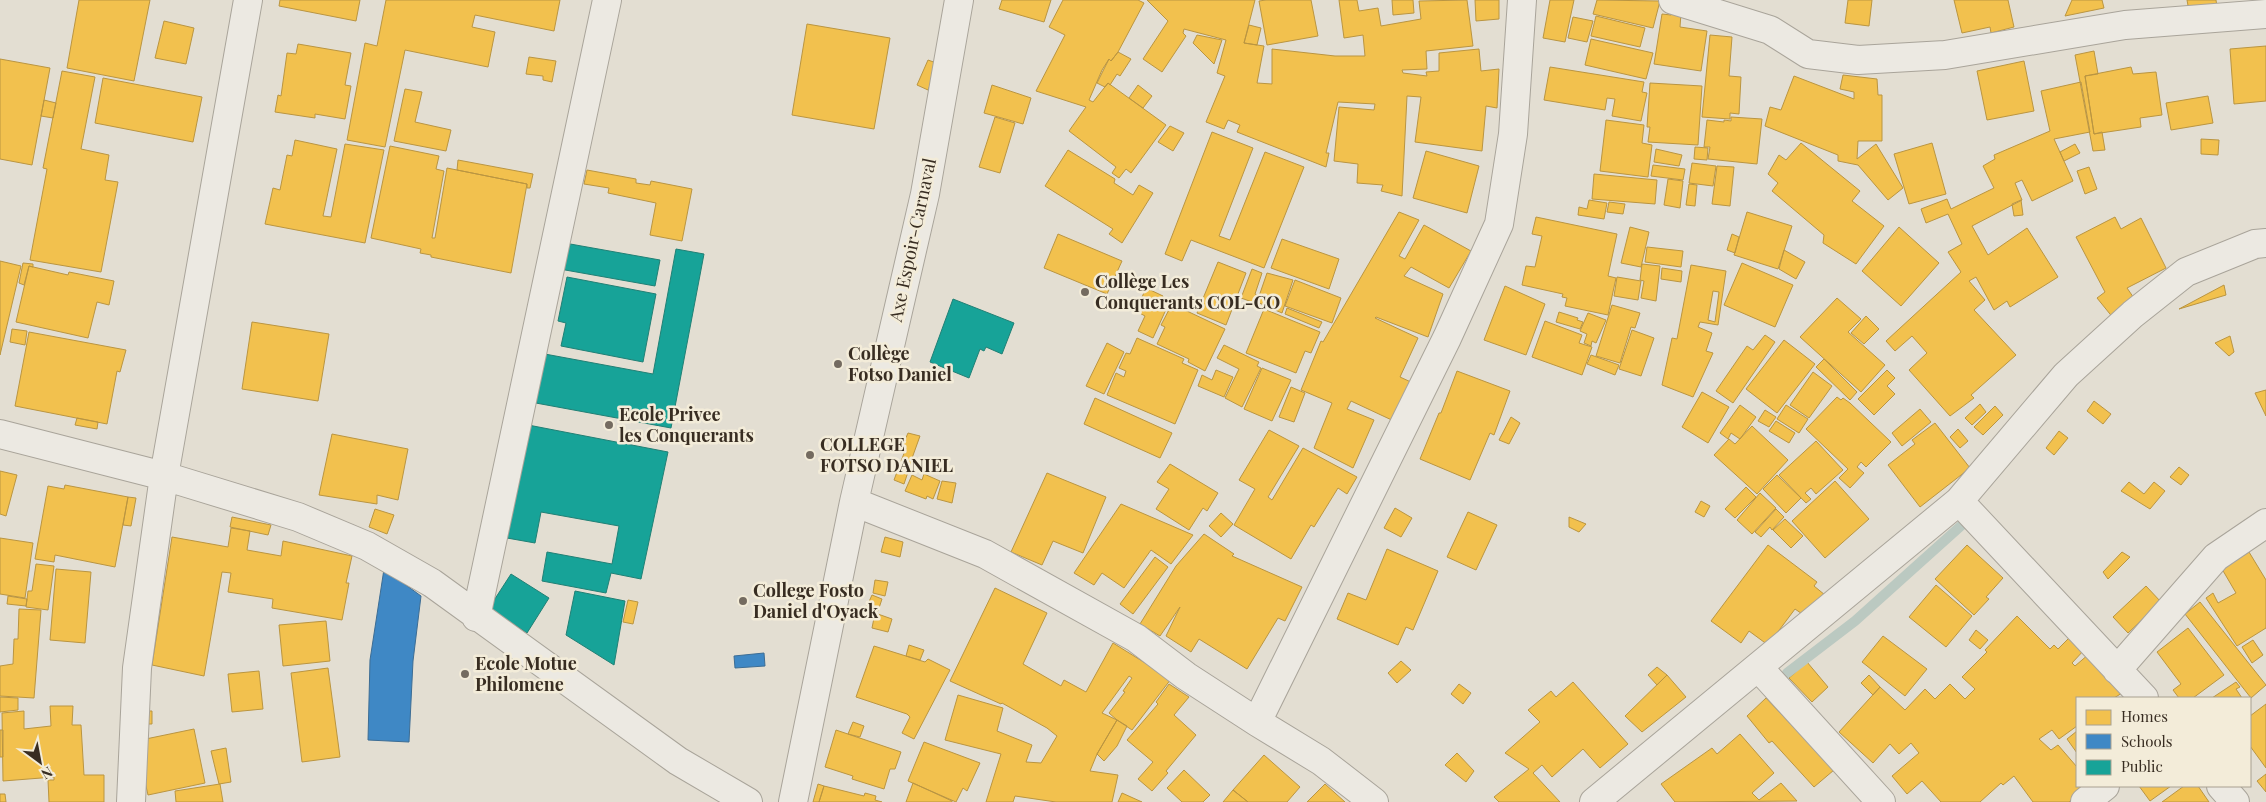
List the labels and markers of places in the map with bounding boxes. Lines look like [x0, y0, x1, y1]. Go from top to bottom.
place label: Collège Les Conquerants COL-CO [1095, 269, 1280, 314]
marker: Collège Les Conquerants COL-CO [1079, 286, 1091, 298]
place label: Collège Fotso Daniel [848, 341, 952, 386]
marker: Collège Fotso Daniel [832, 358, 844, 370]
place label: Ecole Privee les Conquerants [619, 402, 754, 447]
marker: Ecole Privee les Conquerants [603, 419, 615, 431]
place label: COLLEGE FOTSO DANIEL [820, 432, 953, 477]
marker: COLLEGE FOTSO DANIEL [804, 449, 816, 461]
place label: College Fosto Daniel d'Oyack [753, 578, 879, 623]
marker: College Fosto Daniel d'Oyack [737, 595, 749, 607]
place label: Ecole Motue Philomene [475, 651, 577, 696]
marker: Ecole Motue Philomene [459, 668, 471, 680]

